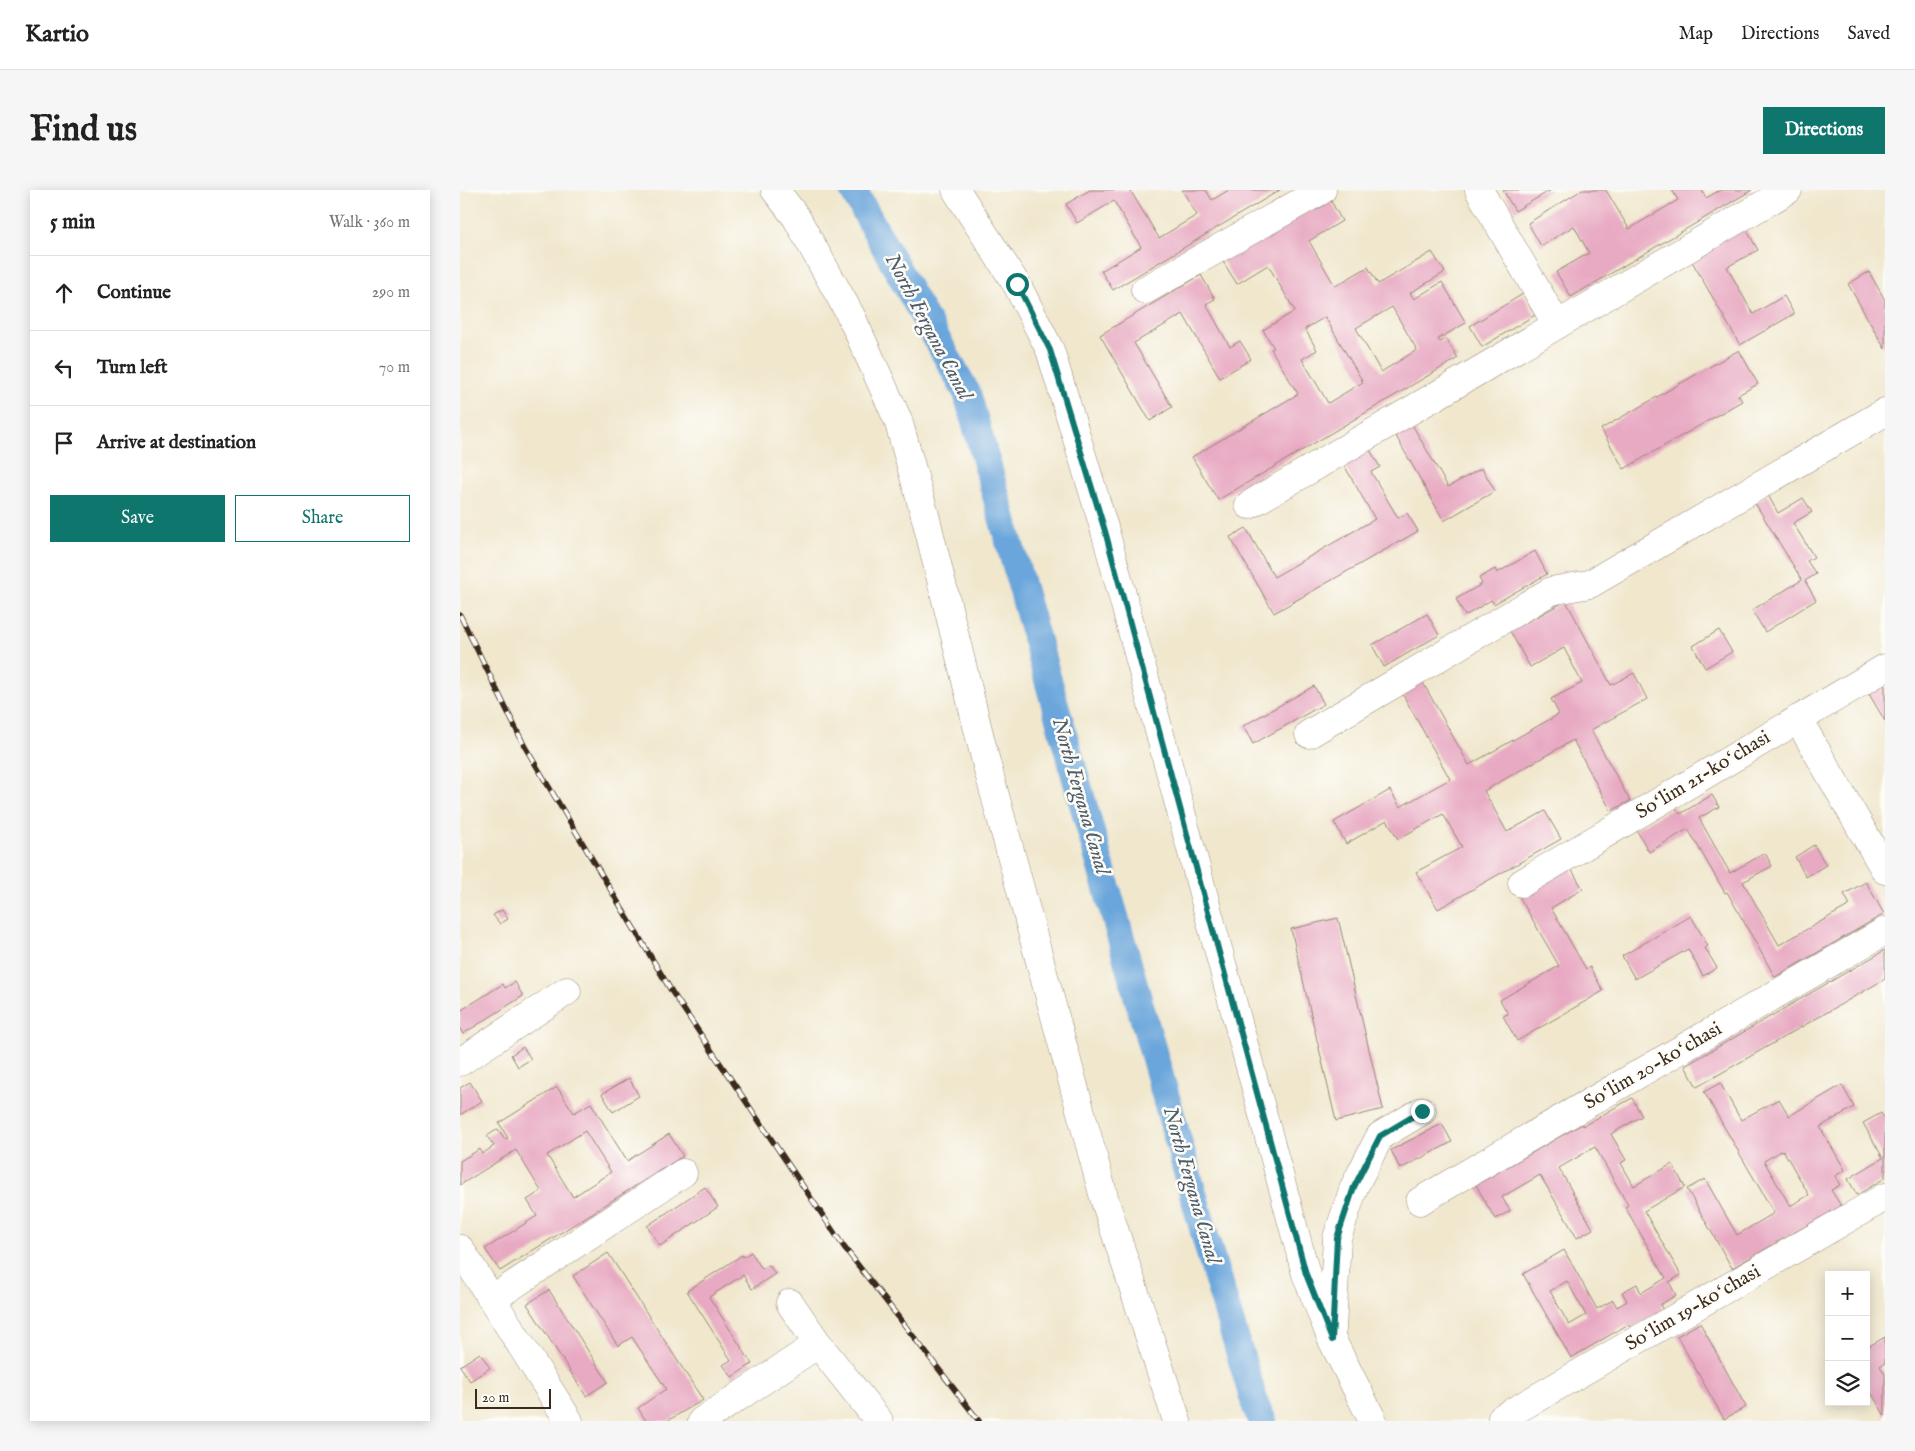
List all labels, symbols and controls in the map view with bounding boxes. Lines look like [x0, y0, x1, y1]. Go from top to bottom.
text: Kartio [25, 19, 89, 50]
text: Map [1679, 23, 1713, 46]
text: Directions [1741, 23, 1819, 46]
text: Saved [1847, 23, 1890, 46]
button: Directions [1763, 107, 1885, 154]
text: Find us [30, 108, 137, 153]
text: 5 min [50, 209, 95, 236]
text: Walk · 360 m [329, 213, 410, 233]
water label: North Fergana Canal [878, 249, 979, 407]
route start [1006, 273, 1029, 296]
icon: ahead [50, 279, 78, 307]
text: Continue [97, 281, 171, 305]
text: 290 m [372, 283, 410, 303]
icon: left [50, 354, 78, 382]
text: Turn left [97, 356, 168, 380]
text: 70 m [379, 358, 410, 378]
icon: arrive [50, 429, 78, 457]
text: Arrive at destination [97, 431, 256, 455]
button: Save [50, 495, 225, 542]
button: Share [235, 495, 410, 542]
water label: North Fergana Canal [1045, 714, 1116, 880]
street label: Soʻlim 21-koʻchasi [1631, 725, 1775, 825]
street label: Soʻlim 20-koʻchasi [1580, 1016, 1726, 1116]
route end [1411, 1100, 1434, 1123]
water label: North Fergana Canal [1156, 1103, 1227, 1269]
street label: Soʻlim 19-koʻchasi [1621, 1259, 1765, 1357]
map controls [1825, 1271, 1870, 1406]
button: + [1825, 1271, 1870, 1316]
button: − [1825, 1316, 1870, 1361]
button: layers [1825, 1361, 1870, 1406]
scale bar [475, 1386, 551, 1409]
text: 20 m [482, 1389, 509, 1407]

